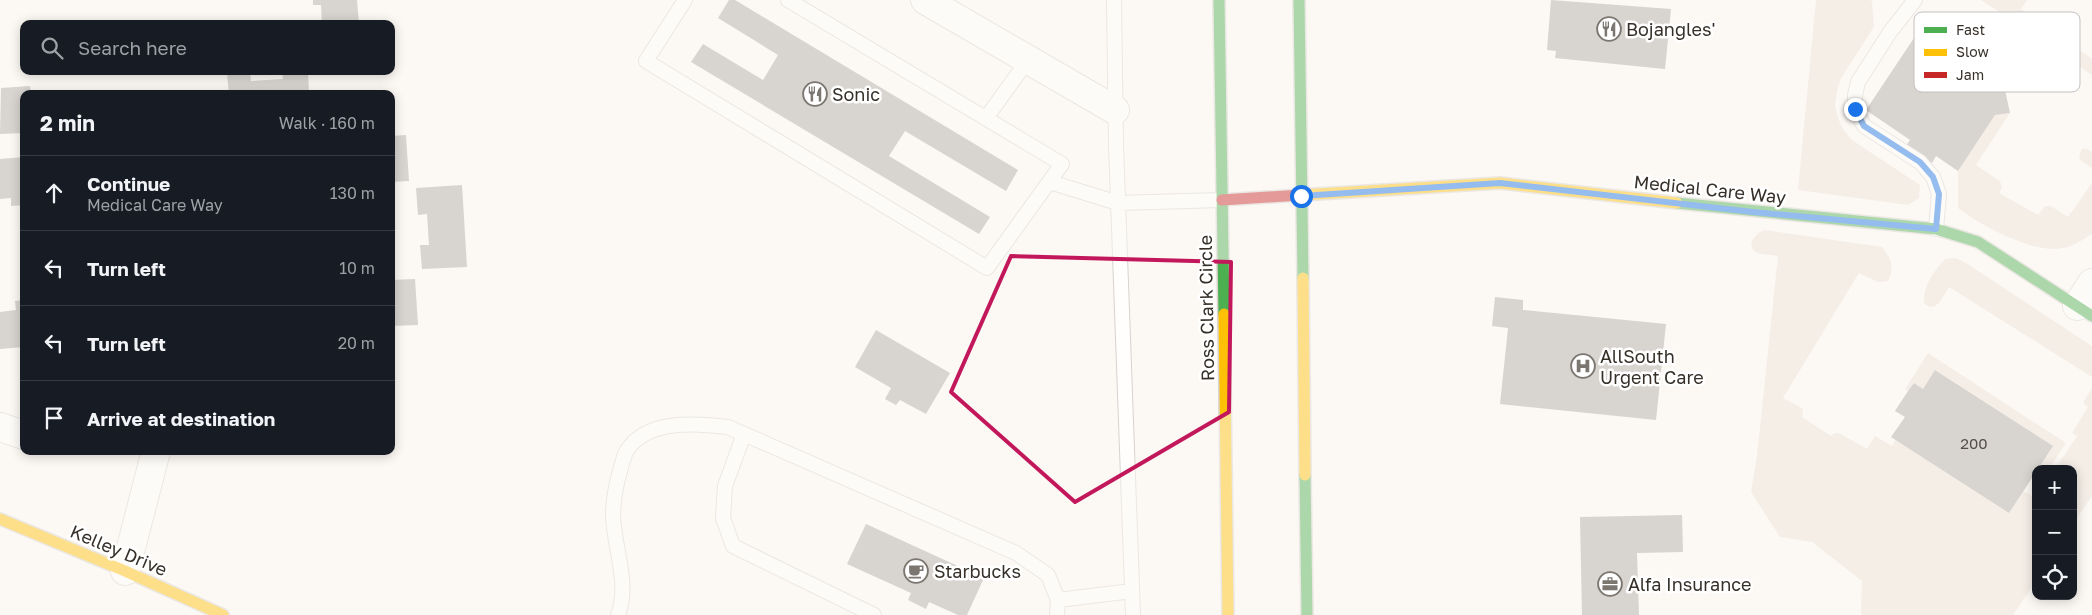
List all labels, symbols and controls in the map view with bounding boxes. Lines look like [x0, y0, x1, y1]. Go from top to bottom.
legend [1914, 12, 2080, 92]
restaurant icon: Bojangles' [1596, 16, 1622, 42]
place label: Bojangles' [1626, 18, 1716, 40]
search box [20, 20, 395, 75]
text: Fast [1956, 21, 1985, 38]
icon: search [38, 34, 66, 62]
text: Search here [78, 36, 187, 59]
text: Slow [1956, 43, 1989, 60]
text: Jam [1956, 66, 1984, 83]
restaurant icon: Sonic [802, 81, 828, 107]
place label: Sonic [832, 83, 880, 105]
route end [1844, 98, 1867, 121]
text: 2 min [40, 110, 95, 136]
text: Walk · 160 m [279, 113, 375, 133]
street label: Medical Care Way [1633, 170, 1787, 208]
text: Continue [87, 172, 170, 195]
icon: ahead [40, 179, 68, 207]
text: 130 m [330, 183, 375, 203]
route start [1290, 185, 1313, 208]
text: Medical Care Way [87, 195, 223, 215]
street label: Ross Clark Circle [1194, 235, 1218, 381]
icon: left [40, 254, 68, 282]
text: Turn left [87, 257, 166, 280]
text: 10 m [339, 258, 375, 278]
icon: left [40, 329, 68, 357]
text: Turn left [87, 332, 166, 355]
text: 20 m [338, 333, 375, 353]
place label: AllSouth Urgent Care [1600, 345, 1704, 388]
hospital icon: AllSouth Urgent Care [1570, 353, 1596, 379]
icon: arrive [40, 404, 68, 432]
text: Arrive at destination [87, 407, 275, 430]
house number: 200 [1960, 434, 1988, 452]
map controls [2032, 465, 2077, 600]
button: + [2032, 465, 2077, 510]
button: − [2032, 510, 2077, 555]
street label: Kelley Drive [67, 520, 171, 580]
button: locate [2032, 555, 2077, 600]
cafe icon: Starbucks [903, 558, 929, 584]
place label: Starbucks [934, 560, 1021, 582]
office icon: Alfa Insurance [1597, 571, 1623, 597]
place label: Alfa Insurance [1628, 573, 1751, 595]

